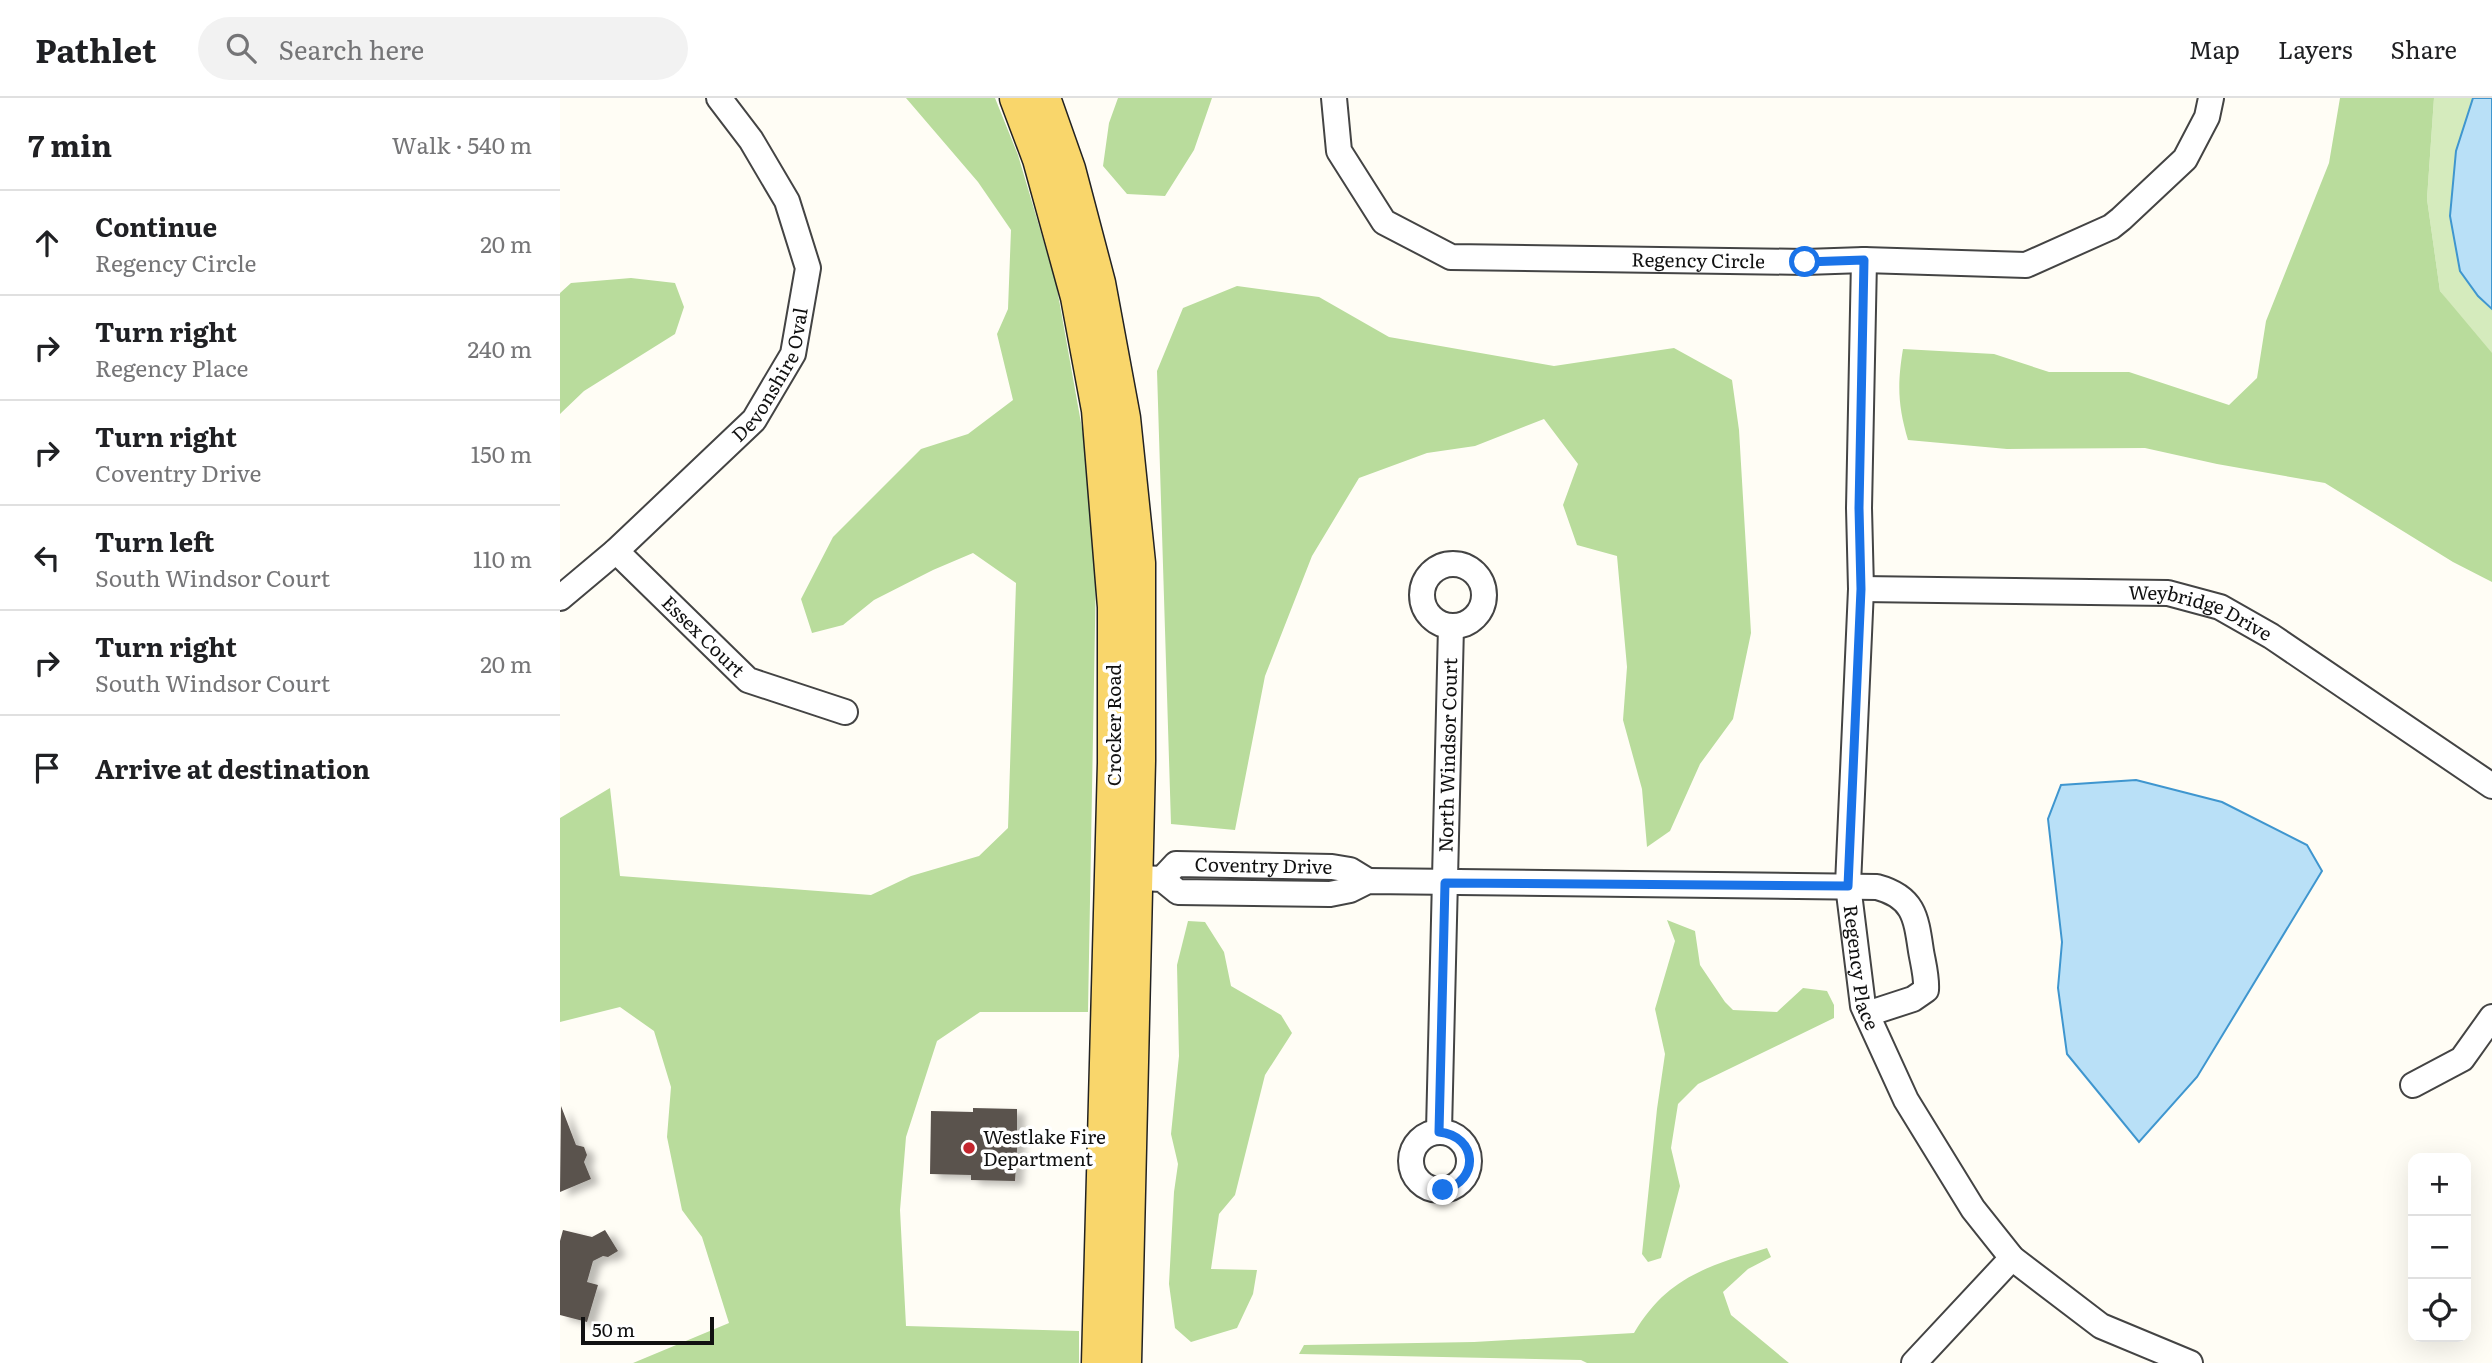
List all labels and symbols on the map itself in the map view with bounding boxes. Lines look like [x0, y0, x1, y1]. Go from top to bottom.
street label: Regency Circle [1631, 245, 1765, 274]
route start [1789, 246, 1820, 277]
street label: Devonshire Oval [724, 305, 814, 448]
street label: Weybridge Drive [2128, 577, 2278, 647]
street label: Essex Court [656, 588, 752, 683]
street label: North Windsor Court [1431, 657, 1463, 853]
street label: Crocker Road [1099, 663, 1127, 786]
street label: Coventry Drive [1194, 849, 1333, 880]
street label: Regency Place [1838, 903, 1887, 1034]
place label: Westlake Fire Department [983, 1122, 1106, 1172]
marker: Westlake Fire Department [961, 1140, 977, 1156]
route end [1427, 1174, 1458, 1205]
scale bar [581, 1314, 714, 1346]

